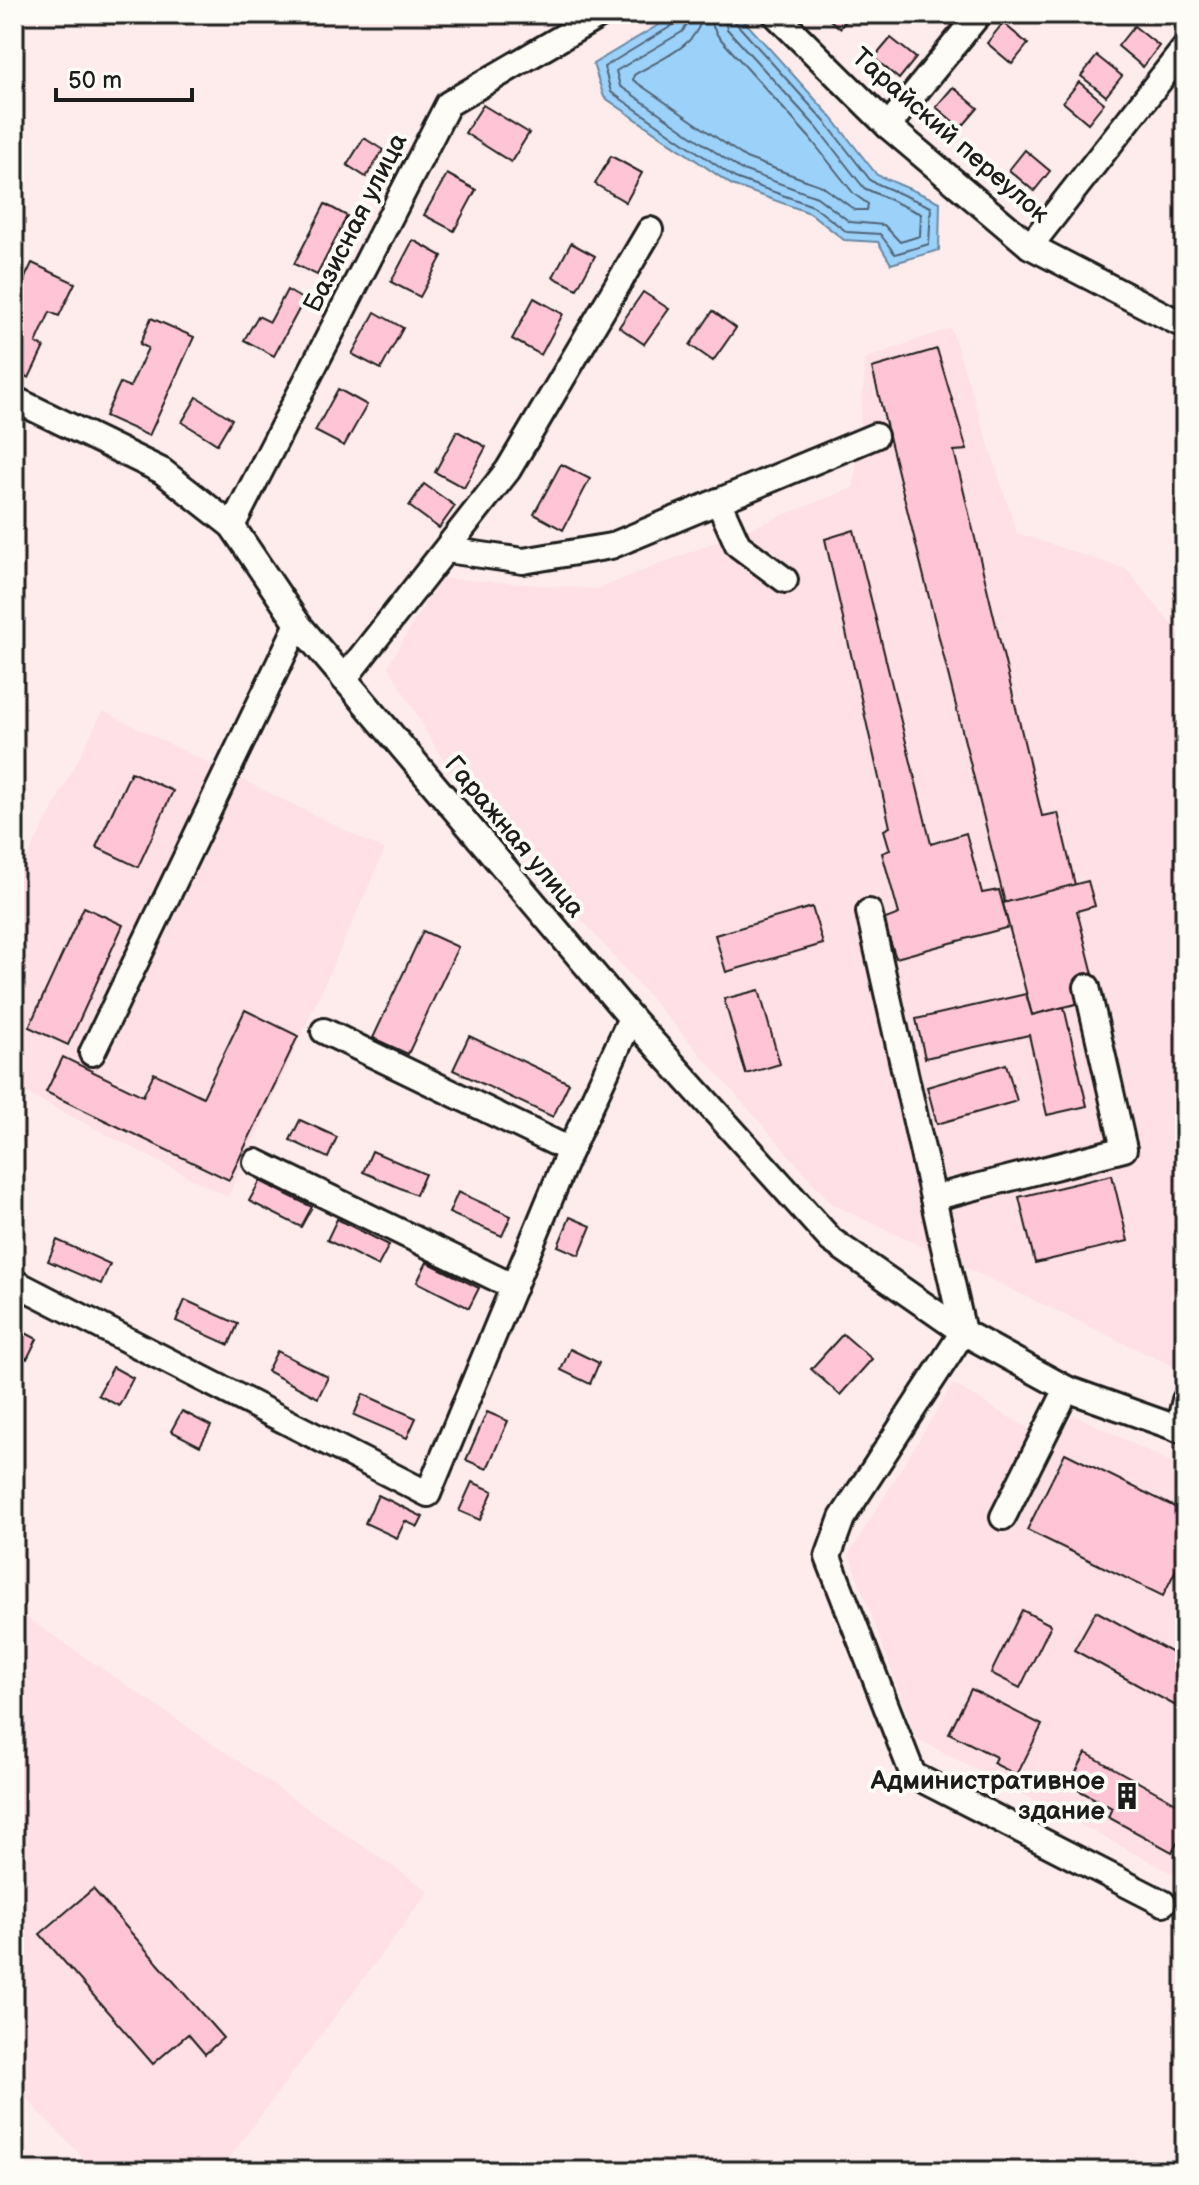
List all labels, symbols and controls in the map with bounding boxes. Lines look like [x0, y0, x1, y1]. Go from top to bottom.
street label: Тарайский переулок [845, 42, 1055, 230]
scale bar [56, 52, 192, 102]
text: 50 m [68, 66, 122, 95]
street label: Базисная улица [298, 128, 414, 318]
street label: Гаражная улица [437, 750, 591, 924]
place label: Административное здание [870, 1766, 1105, 1827]
building icon: Административное здание [1112, 1781, 1142, 1811]

